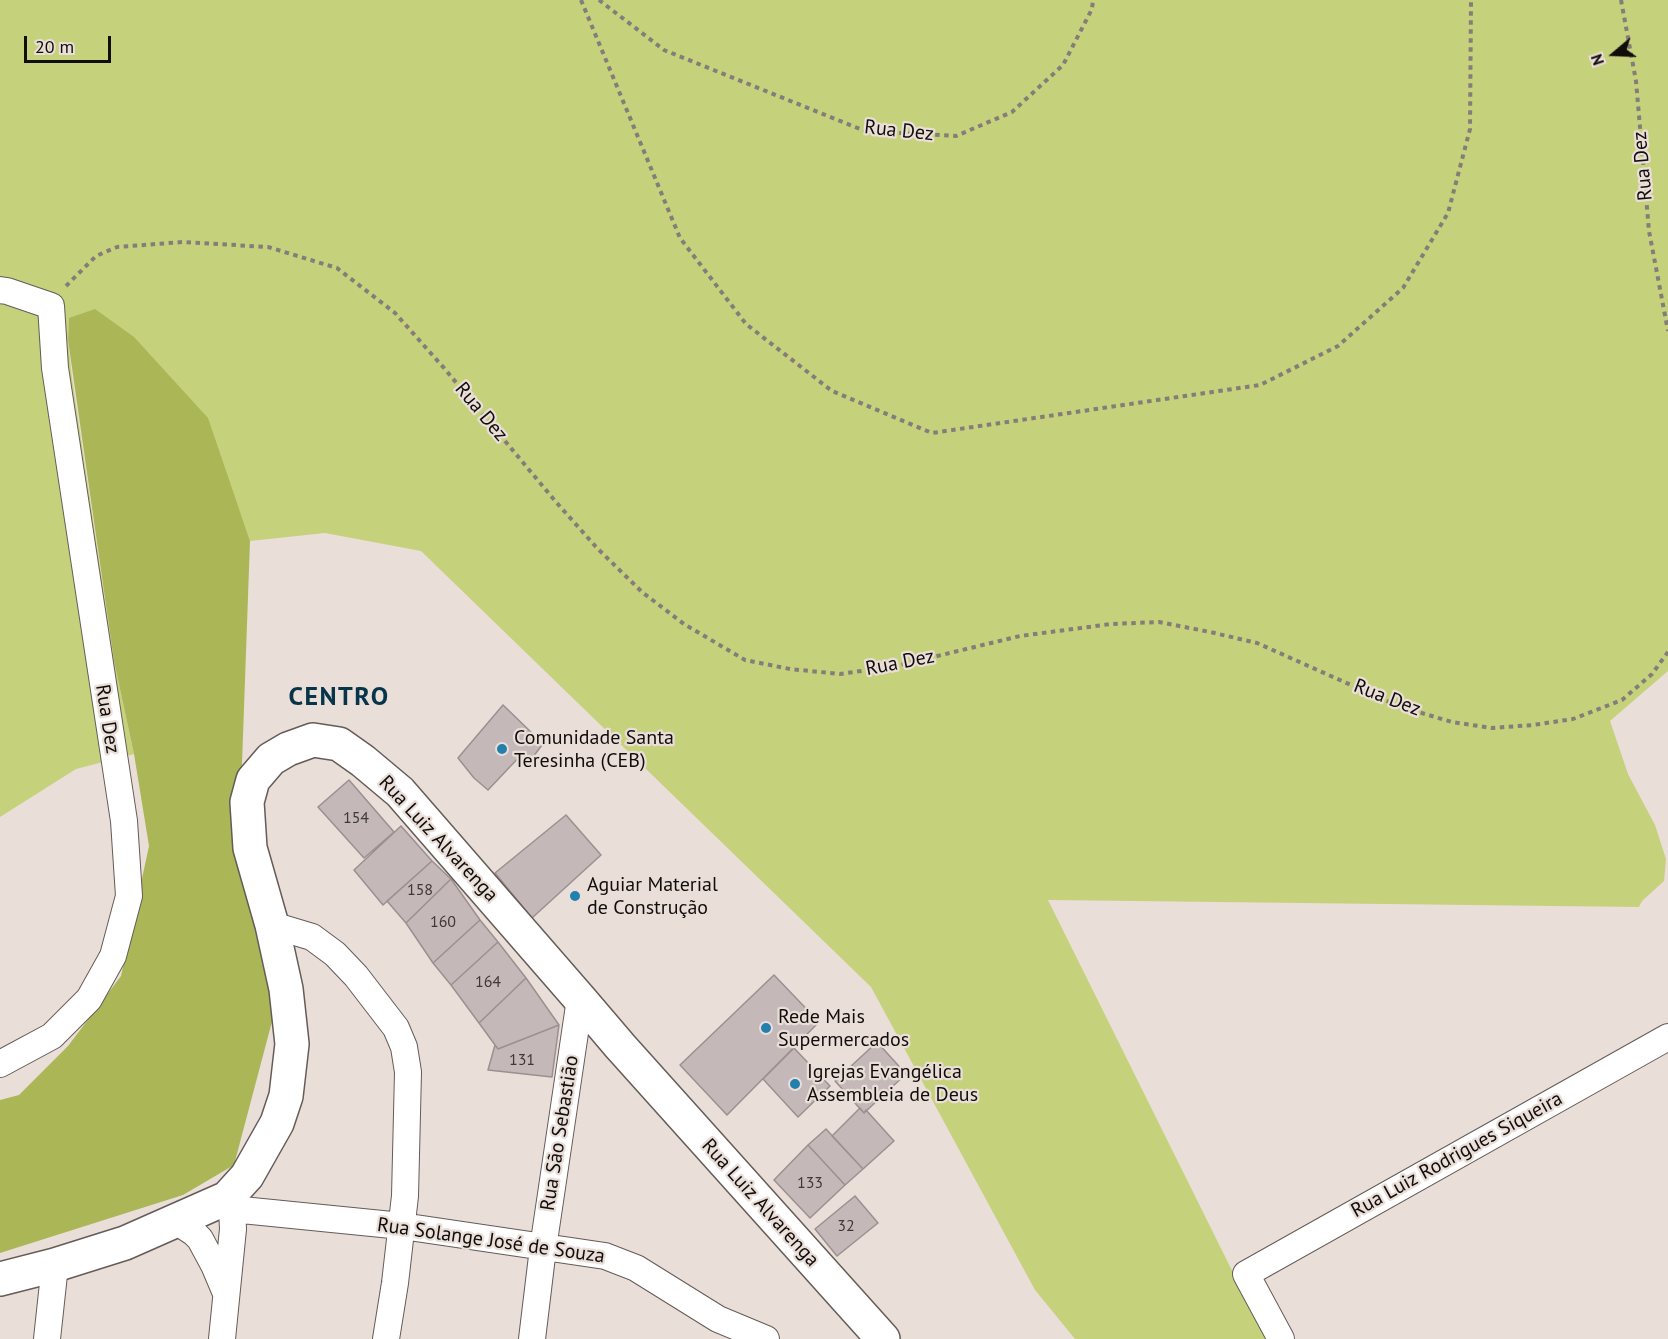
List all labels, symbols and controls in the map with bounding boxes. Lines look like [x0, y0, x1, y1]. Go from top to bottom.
scale bar [27, 24, 114, 62]
north arrow [1584, 24, 1644, 84]
text: 20 m [35, 35, 74, 58]
text: N [1586, 52, 1608, 68]
street label: Rua Dez [863, 115, 935, 147]
street label: Rua Dez [1628, 130, 1658, 202]
street label: Rua Dez [449, 378, 513, 446]
street label: Rua Dez [864, 645, 936, 681]
street label: Rua Dez [1350, 674, 1424, 722]
district label: CENTRO [288, 682, 390, 714]
street label: Rua Dez [90, 683, 124, 755]
place label: Comunidade Santa Teresinha (CEB) [514, 726, 674, 773]
marker: Comunidade Santa Teresinha (CEB) [495, 742, 509, 756]
street label: Rua Luiz Alvarenga [373, 771, 503, 907]
house number: 154 [343, 808, 369, 828]
place label: Aguiar Material de Construção [587, 873, 718, 920]
house number: 158 [407, 880, 433, 900]
marker: Aguiar Material de Construção [568, 889, 582, 903]
house number: 160 [430, 912, 456, 932]
house number: 164 [475, 972, 501, 992]
place label: Rede Mais Supermercados [778, 1005, 909, 1052]
marker: Rede Mais Supermercados [759, 1021, 773, 1035]
house number: 131 [509, 1050, 535, 1070]
street label: Rua São Sebastião [536, 1054, 584, 1212]
place label: Igrejas Evangélica Assembleia de Deus [807, 1060, 978, 1107]
marker: Igrejas Evangélica Assembleia de Deus [788, 1077, 802, 1091]
street label: Rua Luiz Rodrigues Siqueira [1347, 1087, 1567, 1223]
street label: Rua Luiz Alvarenga [696, 1134, 824, 1272]
house number: 133 [797, 1173, 823, 1193]
street label: Rua Solange José de Souza [376, 1213, 606, 1269]
house number: 32 [837, 1216, 855, 1236]

